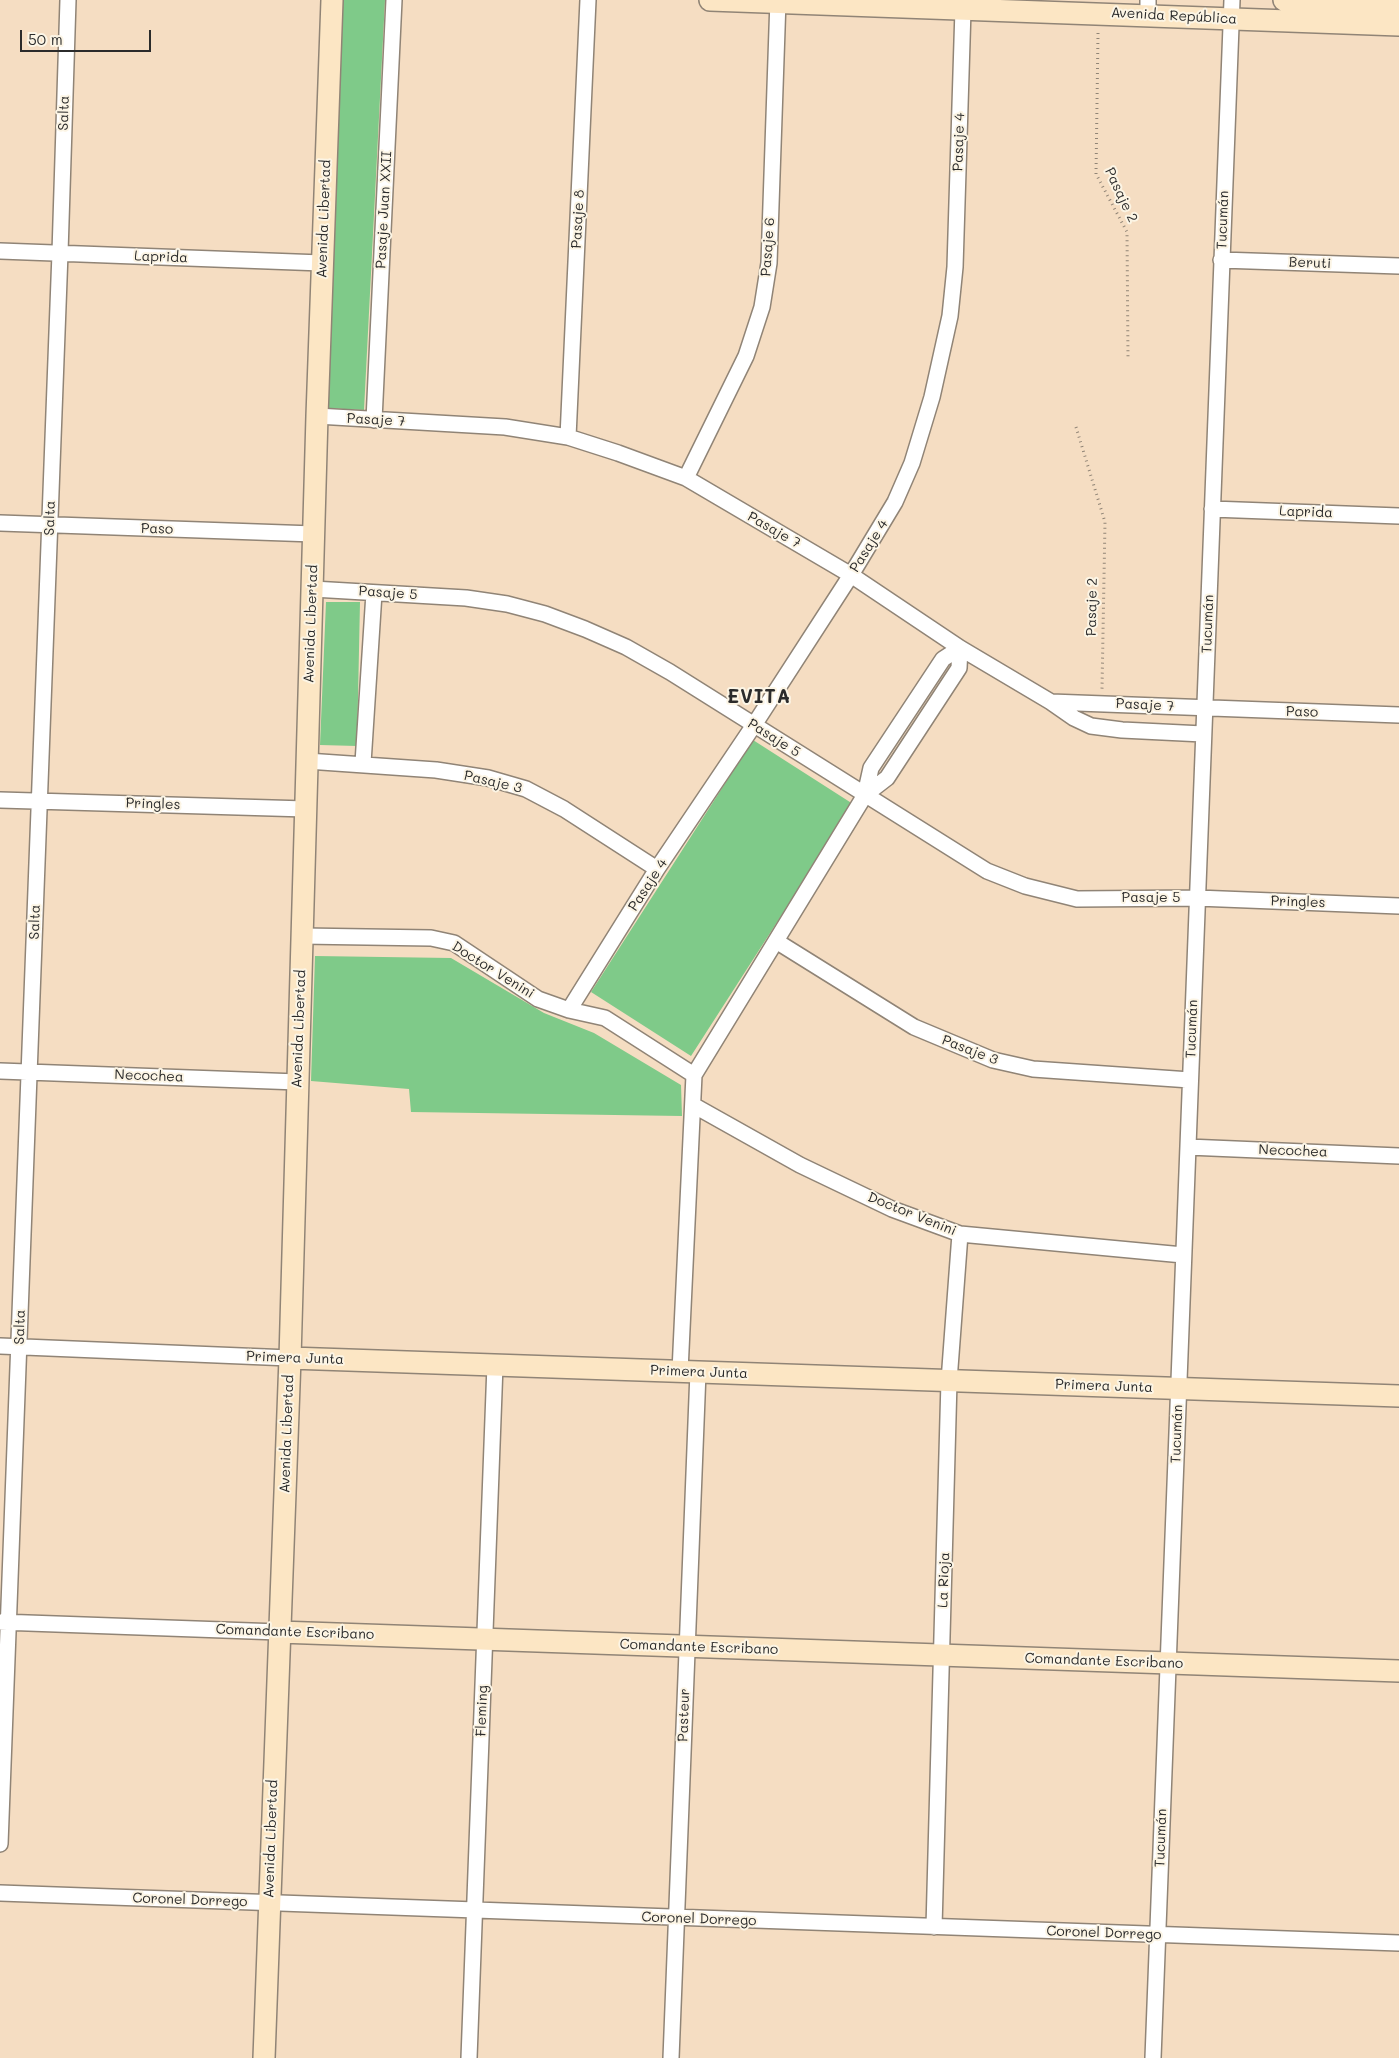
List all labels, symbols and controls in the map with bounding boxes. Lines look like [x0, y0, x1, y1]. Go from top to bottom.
street label: Avenida República [1111, 4, 1237, 28]
scale bar [22, 20, 154, 52]
text: 50 m [28, 29, 63, 49]
street label: Salta [55, 95, 73, 131]
street label: Pasaje 4 [950, 112, 968, 172]
street label: Pasaje Juan XXII [373, 151, 395, 269]
street label: Avenida Libertad [314, 159, 334, 279]
street label: Pasaje 2 [1101, 165, 1141, 225]
street label: Pasaje 8 [568, 189, 588, 249]
street label: Tucumán [1214, 190, 1232, 250]
street label: Pasaje 6 [758, 217, 778, 277]
street label: Laprida [134, 248, 188, 266]
street label: Beruti [1288, 254, 1332, 272]
street label: Pasaje 7 [346, 410, 406, 430]
street label: Salta [41, 500, 59, 536]
street label: Laprida [1279, 503, 1333, 521]
street label: Pasaje 7 [744, 508, 804, 552]
street label: Pasaje 4 [846, 517, 892, 575]
street label: Paso [141, 520, 173, 538]
street label: Avenida Libertad [301, 564, 321, 684]
street label: Pasaje 2 [1083, 578, 1101, 636]
street label: Pasaje 5 [358, 583, 418, 603]
street label: Tucumán [1199, 594, 1217, 654]
district label: EVITA [726, 686, 792, 708]
street label: Pasaje 7 [1115, 695, 1175, 715]
street label: Paso [1286, 703, 1318, 721]
street label: Pasaje 5 [745, 715, 803, 761]
street label: Pasaje 3 [462, 767, 524, 797]
street label: Pringles [125, 795, 181, 813]
street label: Pasaje 4 [625, 856, 671, 914]
street label: Pasaje 5 [1122, 890, 1180, 906]
street label: Pringles [1270, 893, 1326, 911]
street label: Salta [26, 904, 44, 940]
street label: Doctor Venini [449, 938, 537, 1002]
street label: Avenida Libertad [289, 969, 309, 1089]
street label: Tucumán [1183, 999, 1201, 1059]
street label: Pasaje 3 [940, 1032, 1000, 1068]
street label: Necochea [114, 1066, 184, 1086]
street label: Necochea [1258, 1141, 1328, 1161]
street label: Doctor Venini [865, 1189, 959, 1239]
street label: Salta [11, 1309, 29, 1345]
street label: Primera Junta [246, 1348, 344, 1368]
street label: Primera Junta [650, 1362, 748, 1382]
street label: Avenida Libertad [277, 1374, 297, 1494]
street label: Primera Junta [1055, 1376, 1153, 1396]
street label: Tucumán [1168, 1404, 1186, 1464]
street label: La Rioja [935, 1552, 953, 1608]
street label: Comandante Escribano [215, 1621, 375, 1643]
street label: Comandante Escribano [619, 1636, 779, 1658]
street label: Comandante Escribano [1024, 1650, 1184, 1672]
street label: Fleming [473, 1685, 491, 1737]
street label: Pasteur [675, 1688, 693, 1742]
street label: Avenida Libertad [261, 1779, 281, 1899]
street label: Tucumán [1152, 1808, 1170, 1868]
street label: Coronel Dorrego [132, 1890, 248, 1910]
street label: Coronel Dorrego [641, 1909, 757, 1929]
street label: Coronel Dorrego [1046, 1923, 1162, 1943]

